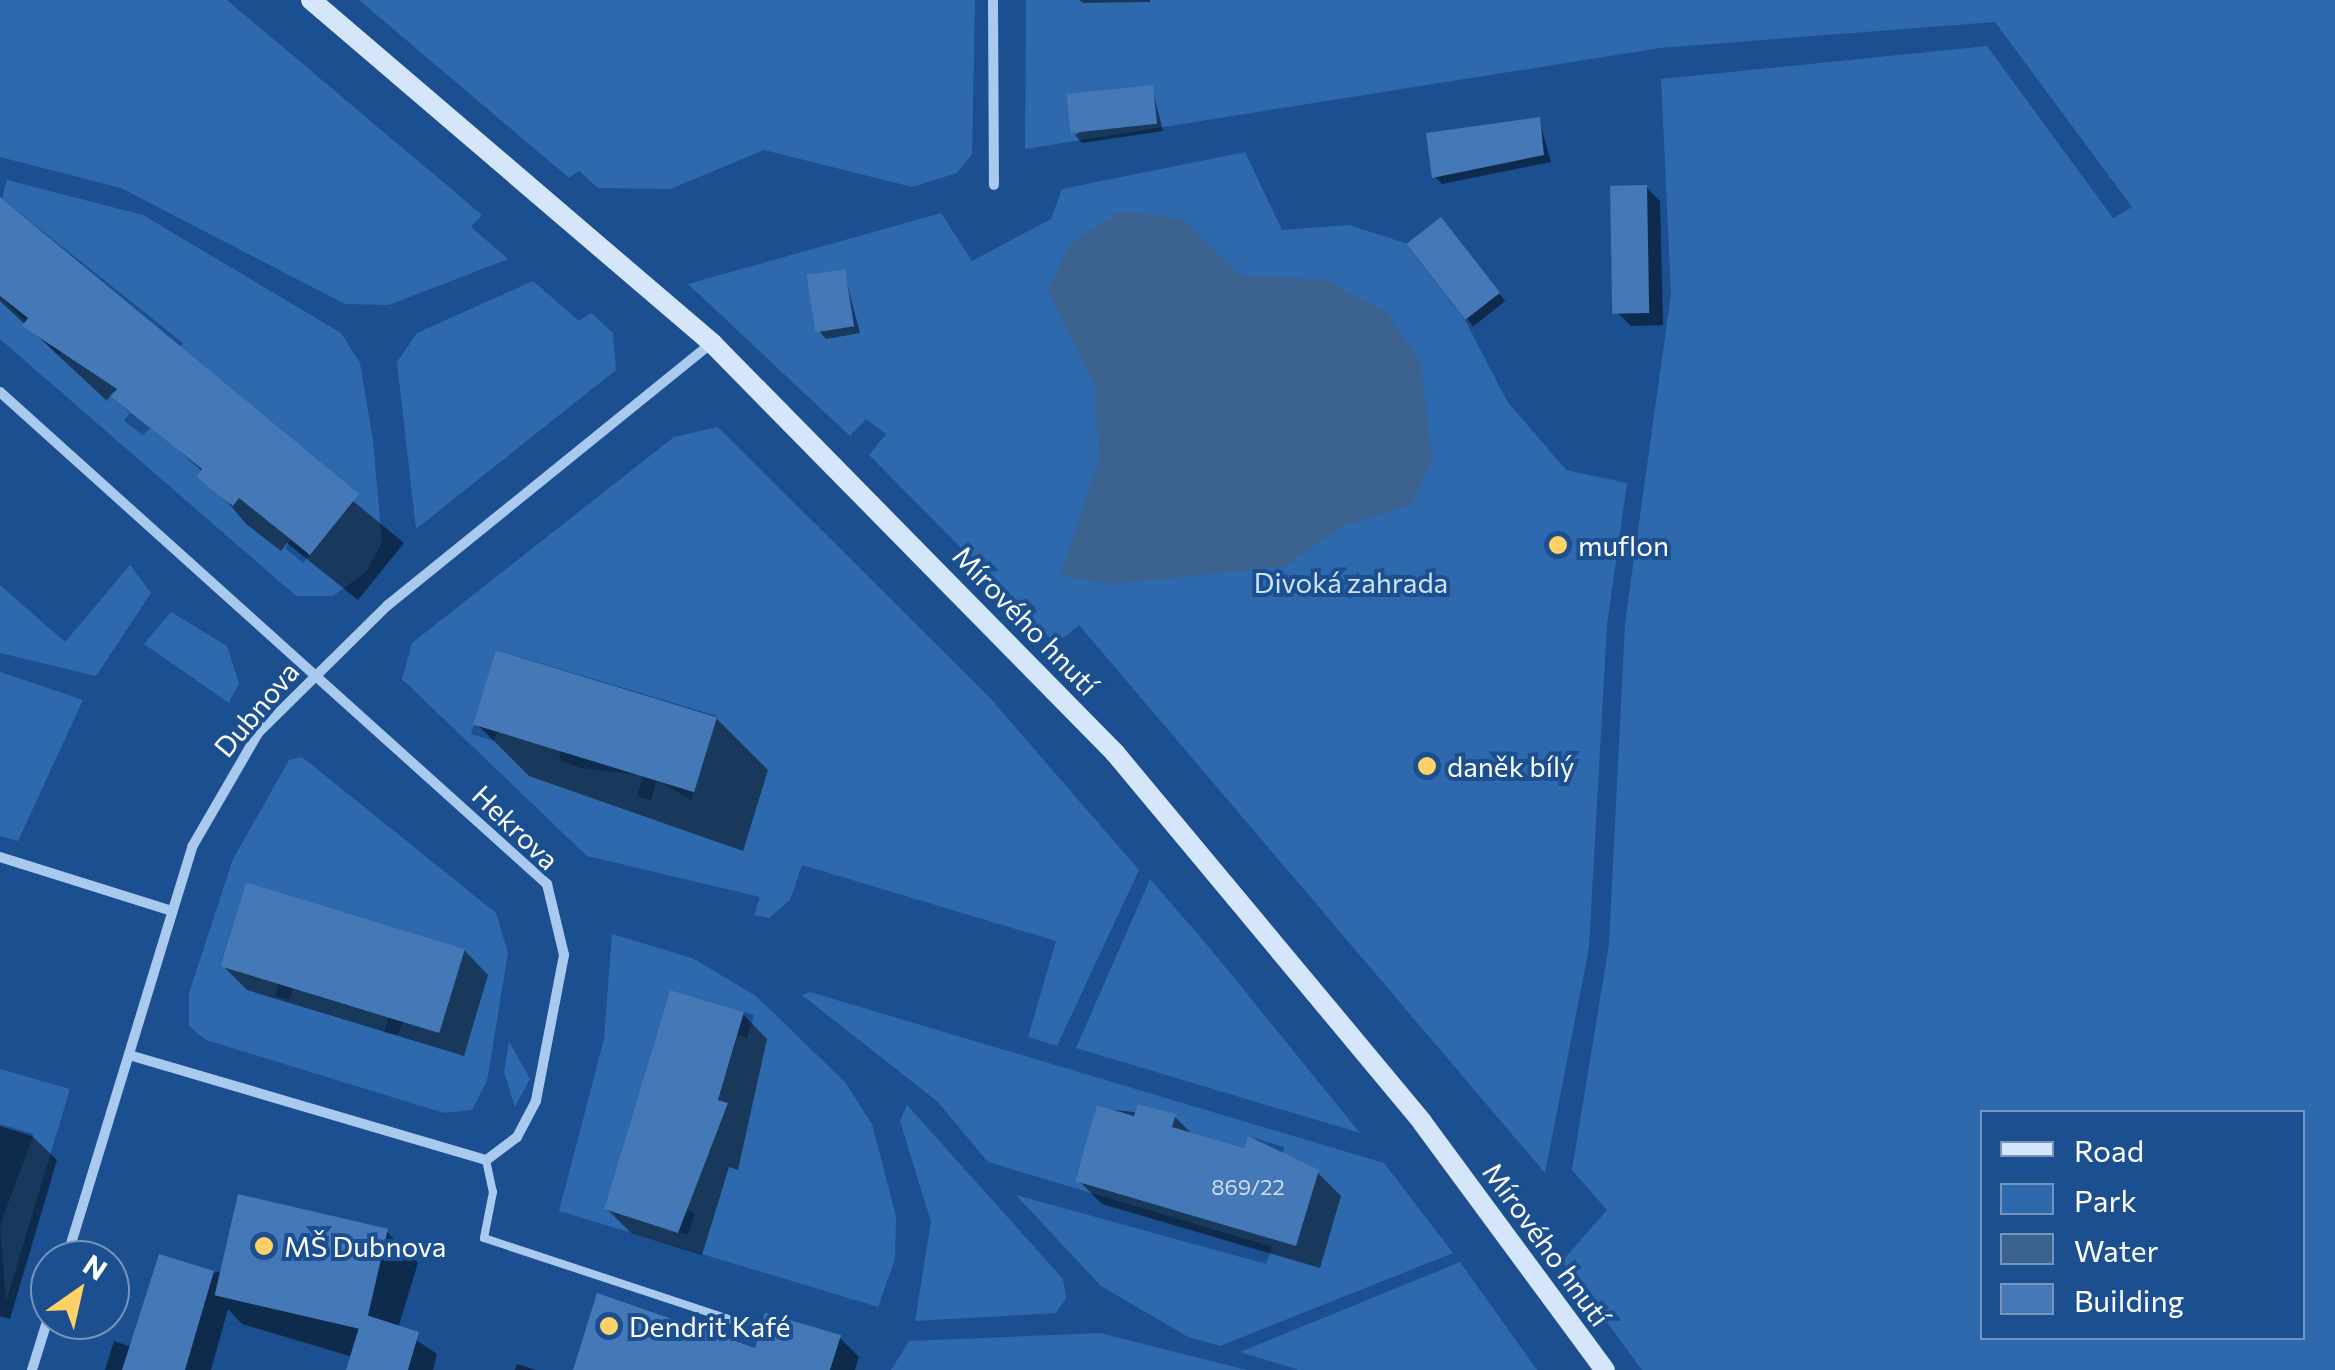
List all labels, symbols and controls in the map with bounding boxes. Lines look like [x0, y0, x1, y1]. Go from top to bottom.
place label: muflon [1578, 528, 1669, 562]
marker: muflon [1547, 534, 1569, 556]
street label: Mírového hnutí [946, 539, 1106, 701]
park label: Divoká zahrada [1254, 565, 1448, 599]
street label: Dubnova [207, 655, 305, 763]
place label: daněk bílý [1447, 749, 1575, 783]
marker: daněk bílý [1416, 755, 1438, 777]
street label: Hekrova [466, 778, 566, 876]
legend [1980, 1110, 2305, 1340]
text: Road [2074, 1131, 2144, 1168]
street label: Mírového hnutí [1476, 1156, 1618, 1332]
house number: 869/22 [1211, 1174, 1285, 1200]
text: Park [2074, 1181, 2137, 1218]
place label: MŠ Dubnova [284, 1229, 446, 1263]
text: Water [2074, 1231, 2159, 1268]
marker: MŠ Dubnova [253, 1235, 275, 1257]
north arrow [30, 1240, 130, 1340]
text: N [77, 1247, 114, 1287]
text: Building [2074, 1281, 2184, 1318]
place label: Dendrit Kafé [629, 1309, 790, 1343]
marker: Dendrit Kafé [598, 1315, 620, 1337]

